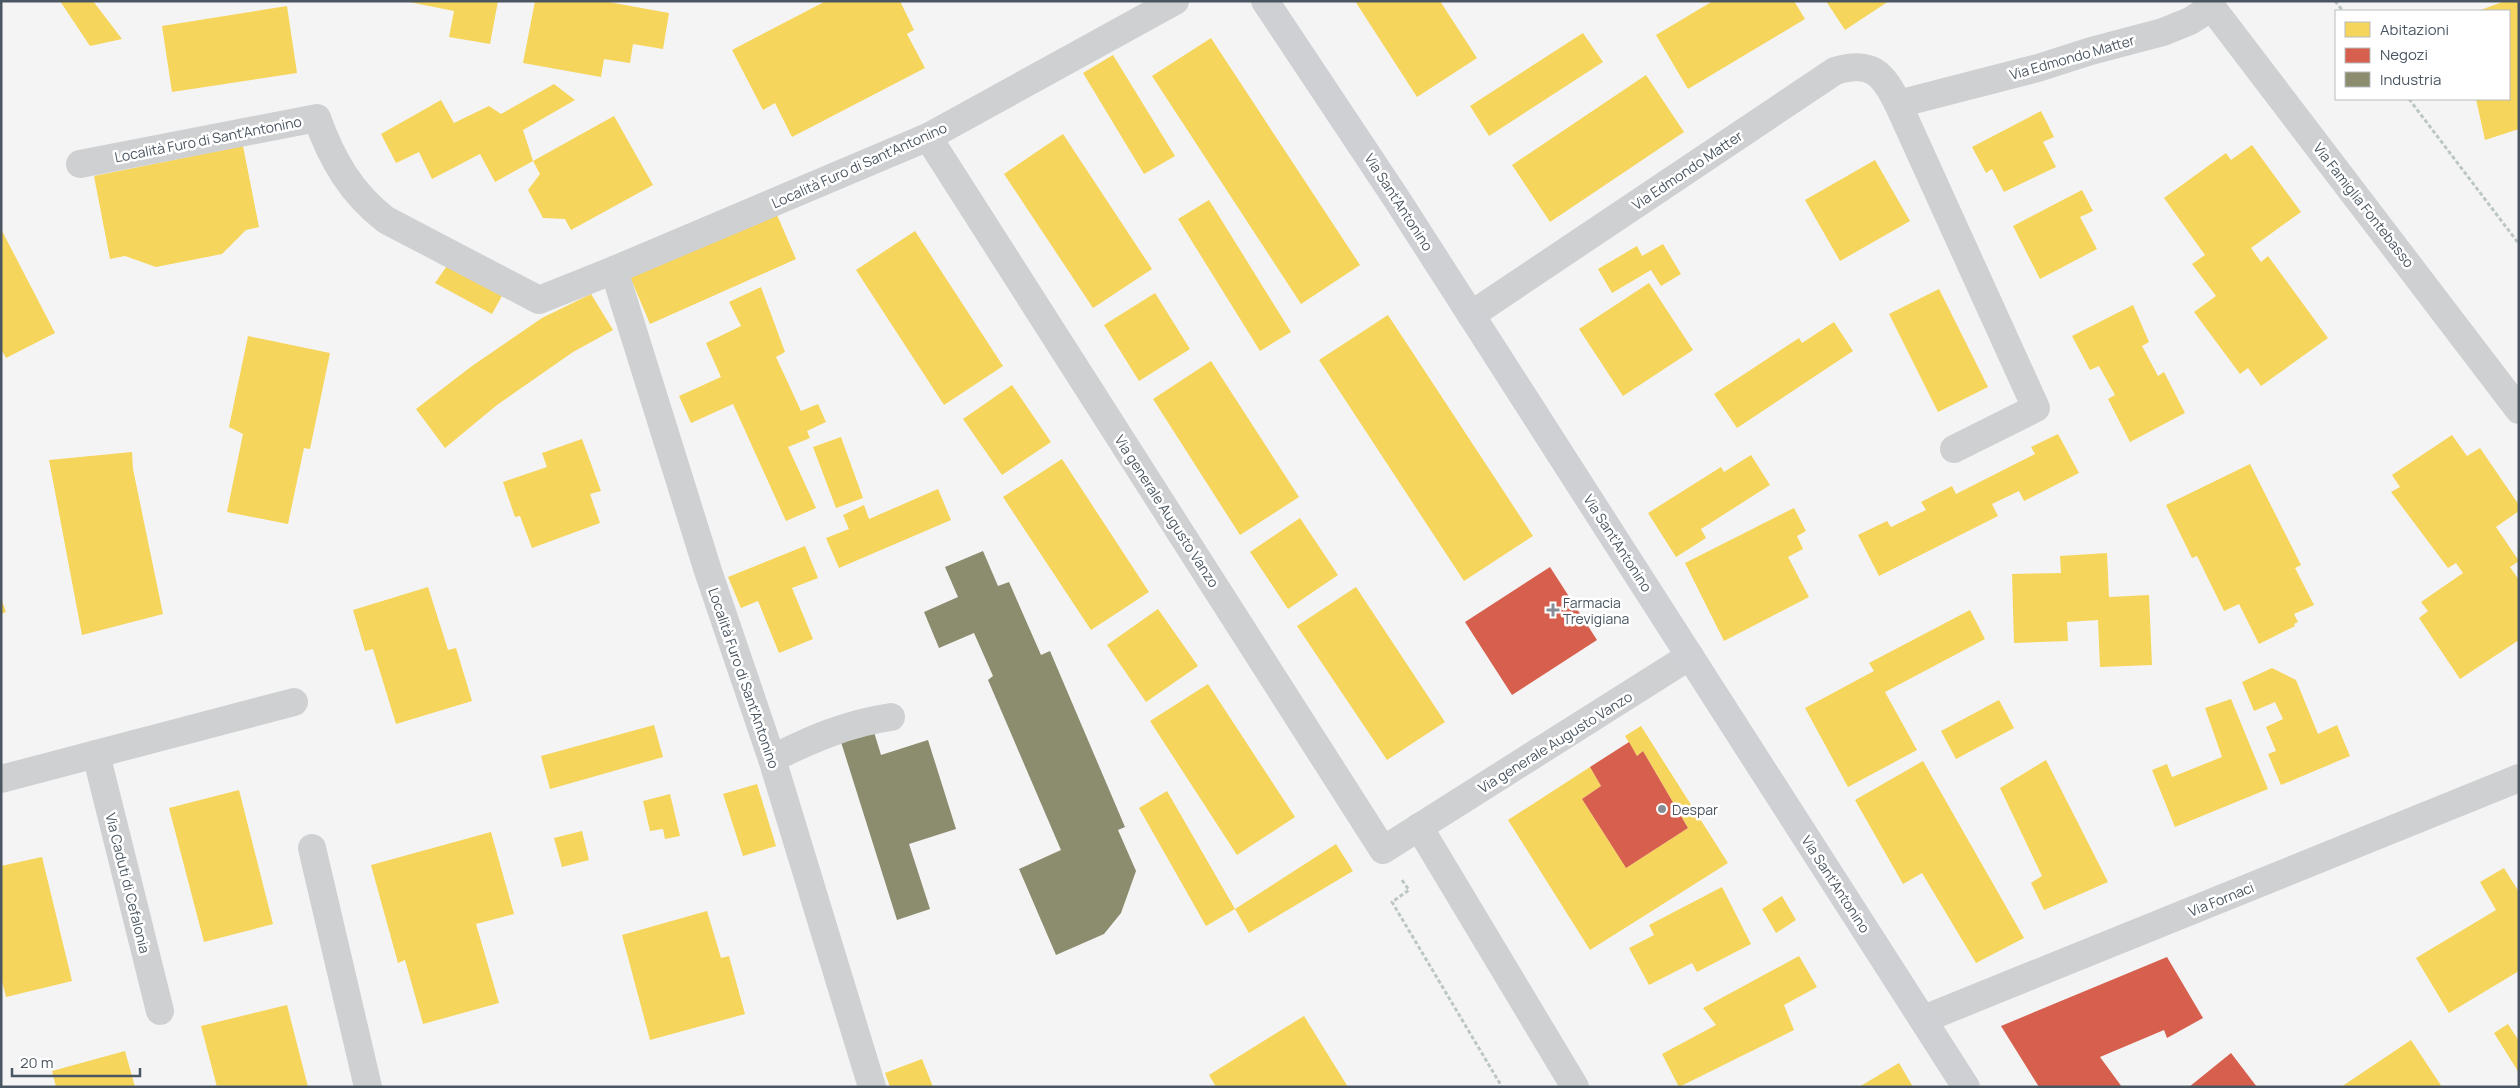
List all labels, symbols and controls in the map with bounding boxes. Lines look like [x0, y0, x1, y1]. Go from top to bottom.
legend [2335, 10, 2510, 100]
text: Abitazioni [2380, 19, 2449, 40]
street label: Via Edmondo Matter [2007, 30, 2137, 84]
text: Negozi [2380, 44, 2428, 65]
text: Industria [2380, 69, 2441, 90]
street label: Località Furo di Sant'Antonino [113, 112, 303, 166]
street label: Località Furo di Sant'Antonino [768, 118, 950, 212]
street label: Via Edmondo Matter [1628, 126, 1746, 214]
street label: Via Famiglia Fontebasso [2309, 139, 2419, 271]
street label: Via Sant'Antonino [1360, 150, 1438, 254]
street label: Via generale Augusto Vanzo [1111, 431, 1223, 591]
street label: Via Sant'Antonino [1579, 491, 1657, 595]
street label: Località Furo di Sant'Antonino [704, 585, 784, 771]
place label: Farmacia Trevigiana [1563, 593, 1629, 628]
marker: Farmacia Trevigiana [1547, 604, 1559, 616]
street label: Via generale Augusto Vanzo [1474, 687, 1636, 797]
place label: Despar [1672, 800, 1718, 819]
marker: Despar [1656, 803, 1668, 815]
street label: Via Caduti di Cefalonia [101, 811, 155, 955]
street label: Via Sant'Antonino [1797, 832, 1875, 936]
street label: Via Fornaci [2185, 877, 2257, 921]
scale bar [12, 1046, 140, 1078]
text: 20 m [20, 1052, 53, 1073]

